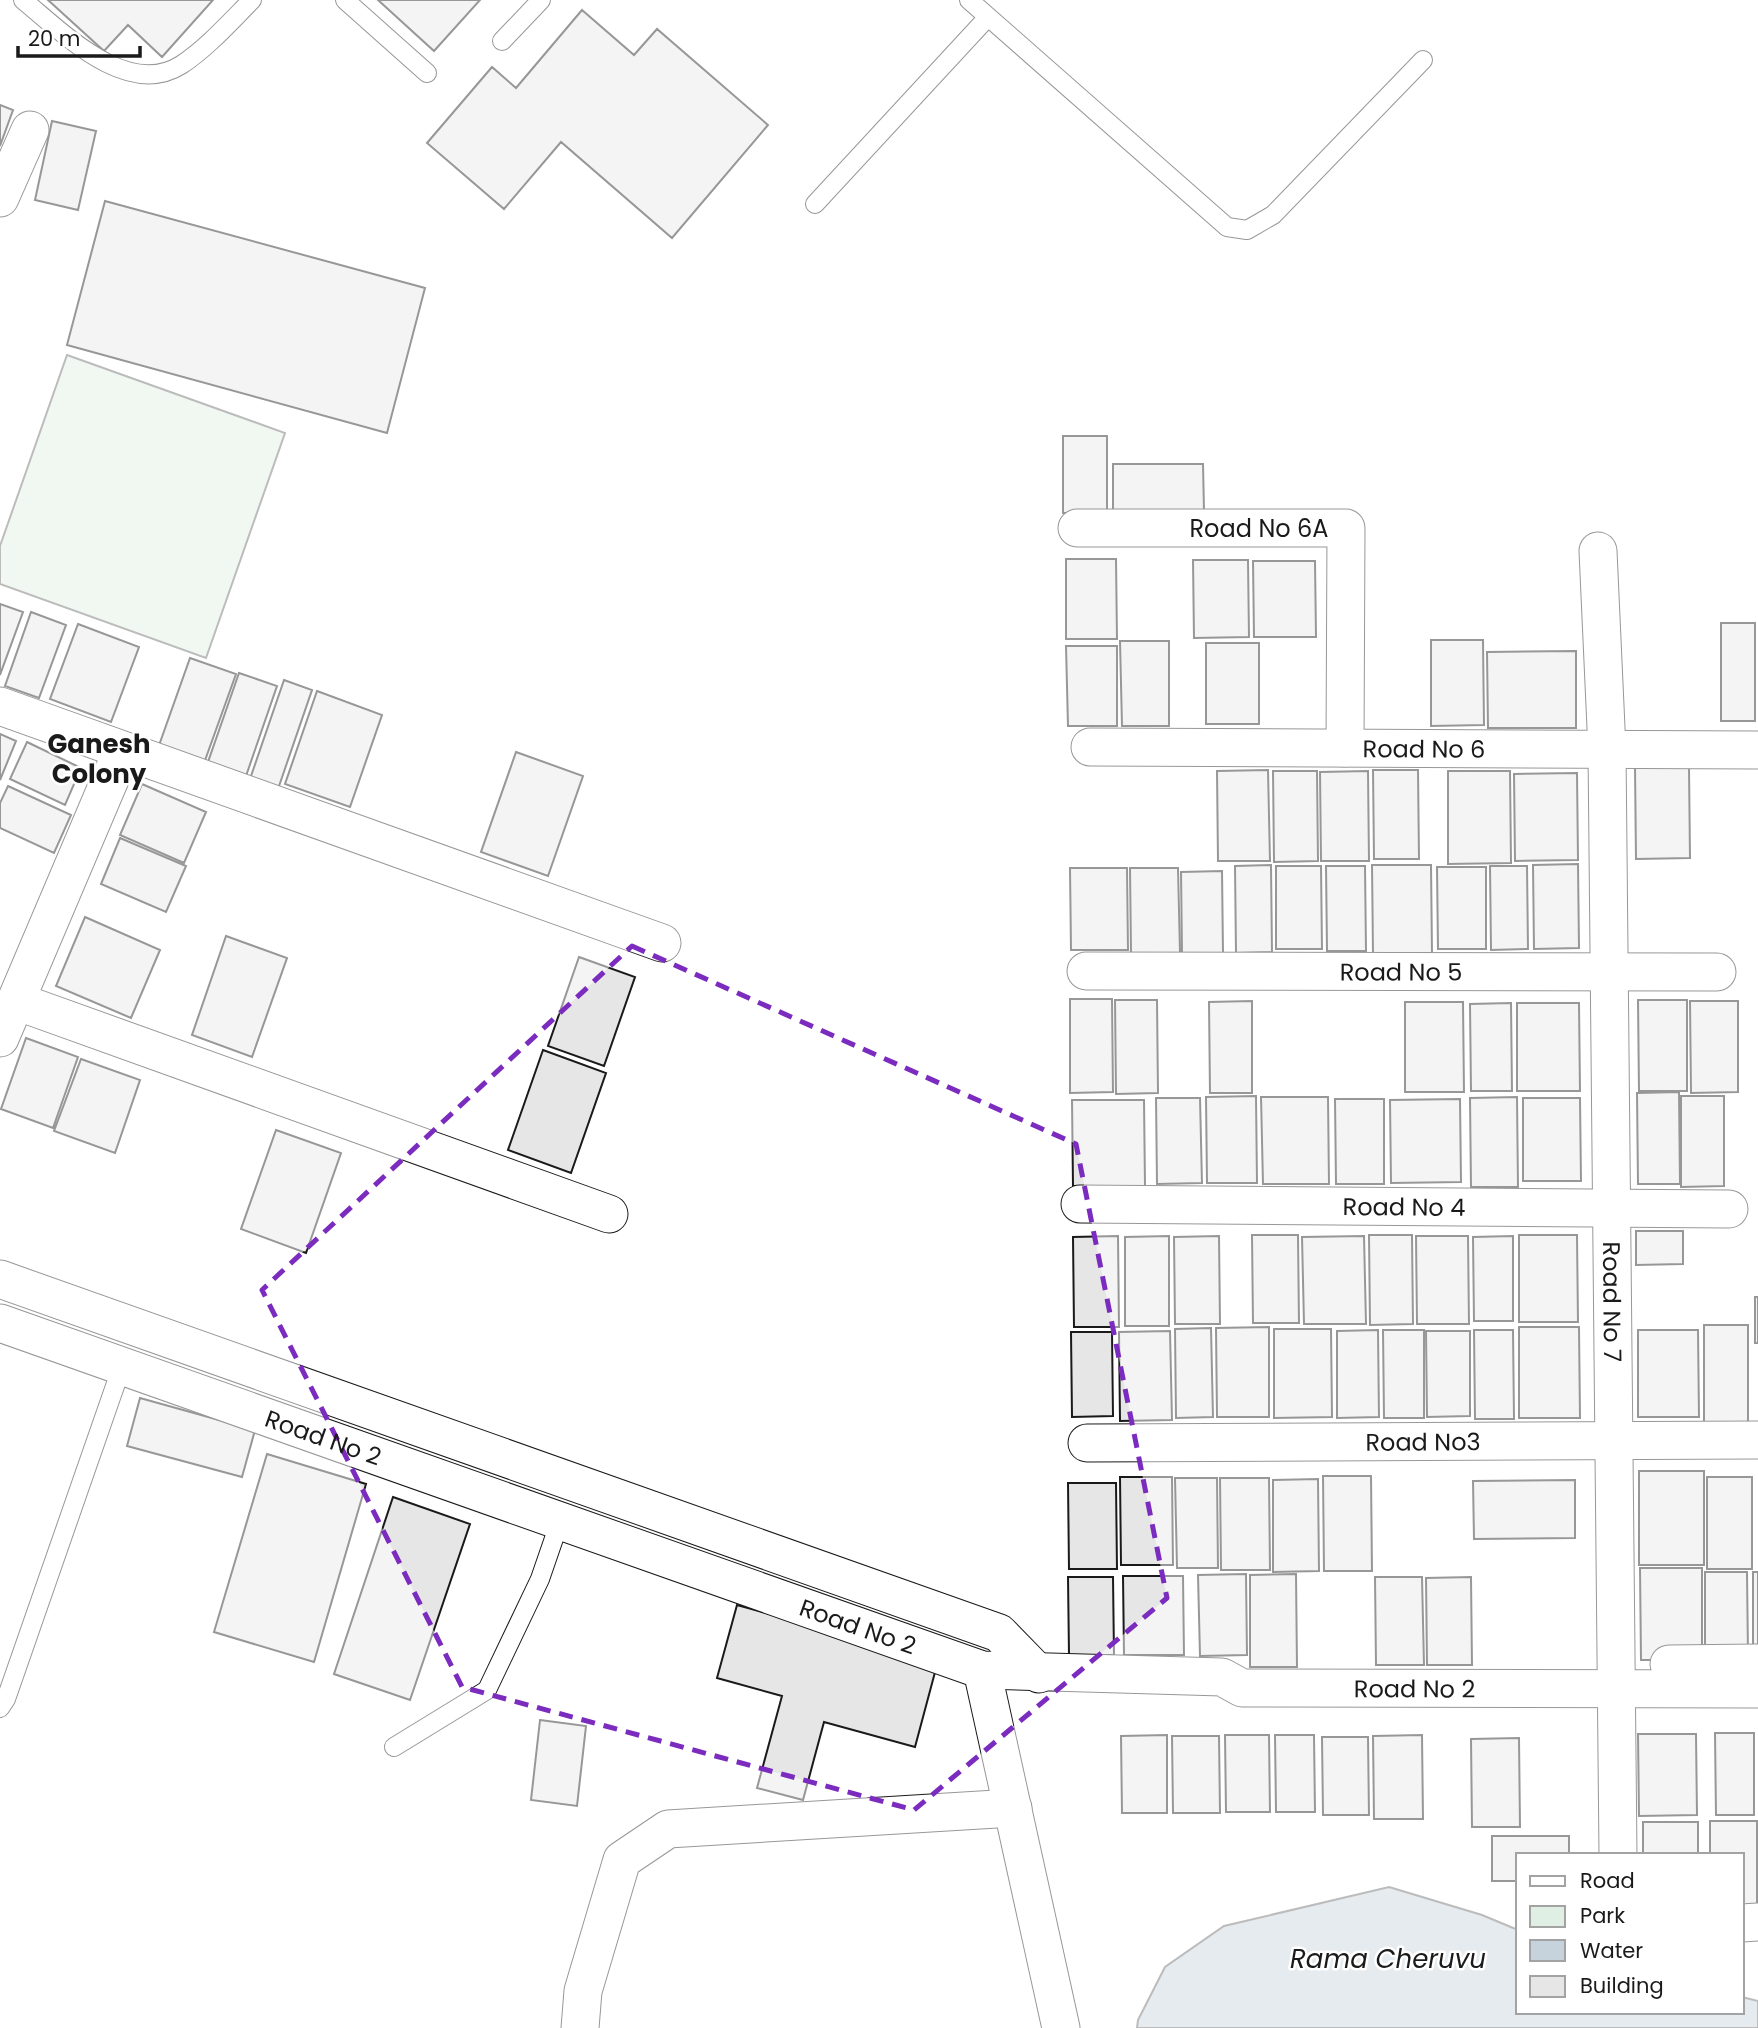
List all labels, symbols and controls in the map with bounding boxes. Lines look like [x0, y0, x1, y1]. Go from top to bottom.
scale bar [18, 14, 140, 58]
text: 20 m [28, 24, 81, 53]
street label: Road No 6A [1190, 512, 1328, 545]
district label: Ganesh Colony [47, 726, 151, 792]
street label: Road No 6 [1363, 732, 1485, 765]
street label: Road No 5 [1340, 955, 1462, 988]
street label: Road No 4 [1343, 1190, 1465, 1223]
street label: Road No 7 [1595, 1241, 1630, 1362]
street label: Road No 2 [261, 1402, 386, 1473]
street label: Road No3 [1365, 1425, 1481, 1458]
street label: Road No 2 [795, 1590, 921, 1662]
street label: Road No 2 [1354, 1672, 1475, 1705]
legend [1516, 1853, 1744, 2014]
text: Road [1580, 1866, 1635, 1895]
text: Park [1580, 1901, 1625, 1930]
text: Water [1580, 1936, 1643, 1965]
water label: Rama Cheruvu [1290, 1941, 1486, 1977]
text: Building [1580, 1971, 1664, 2000]

